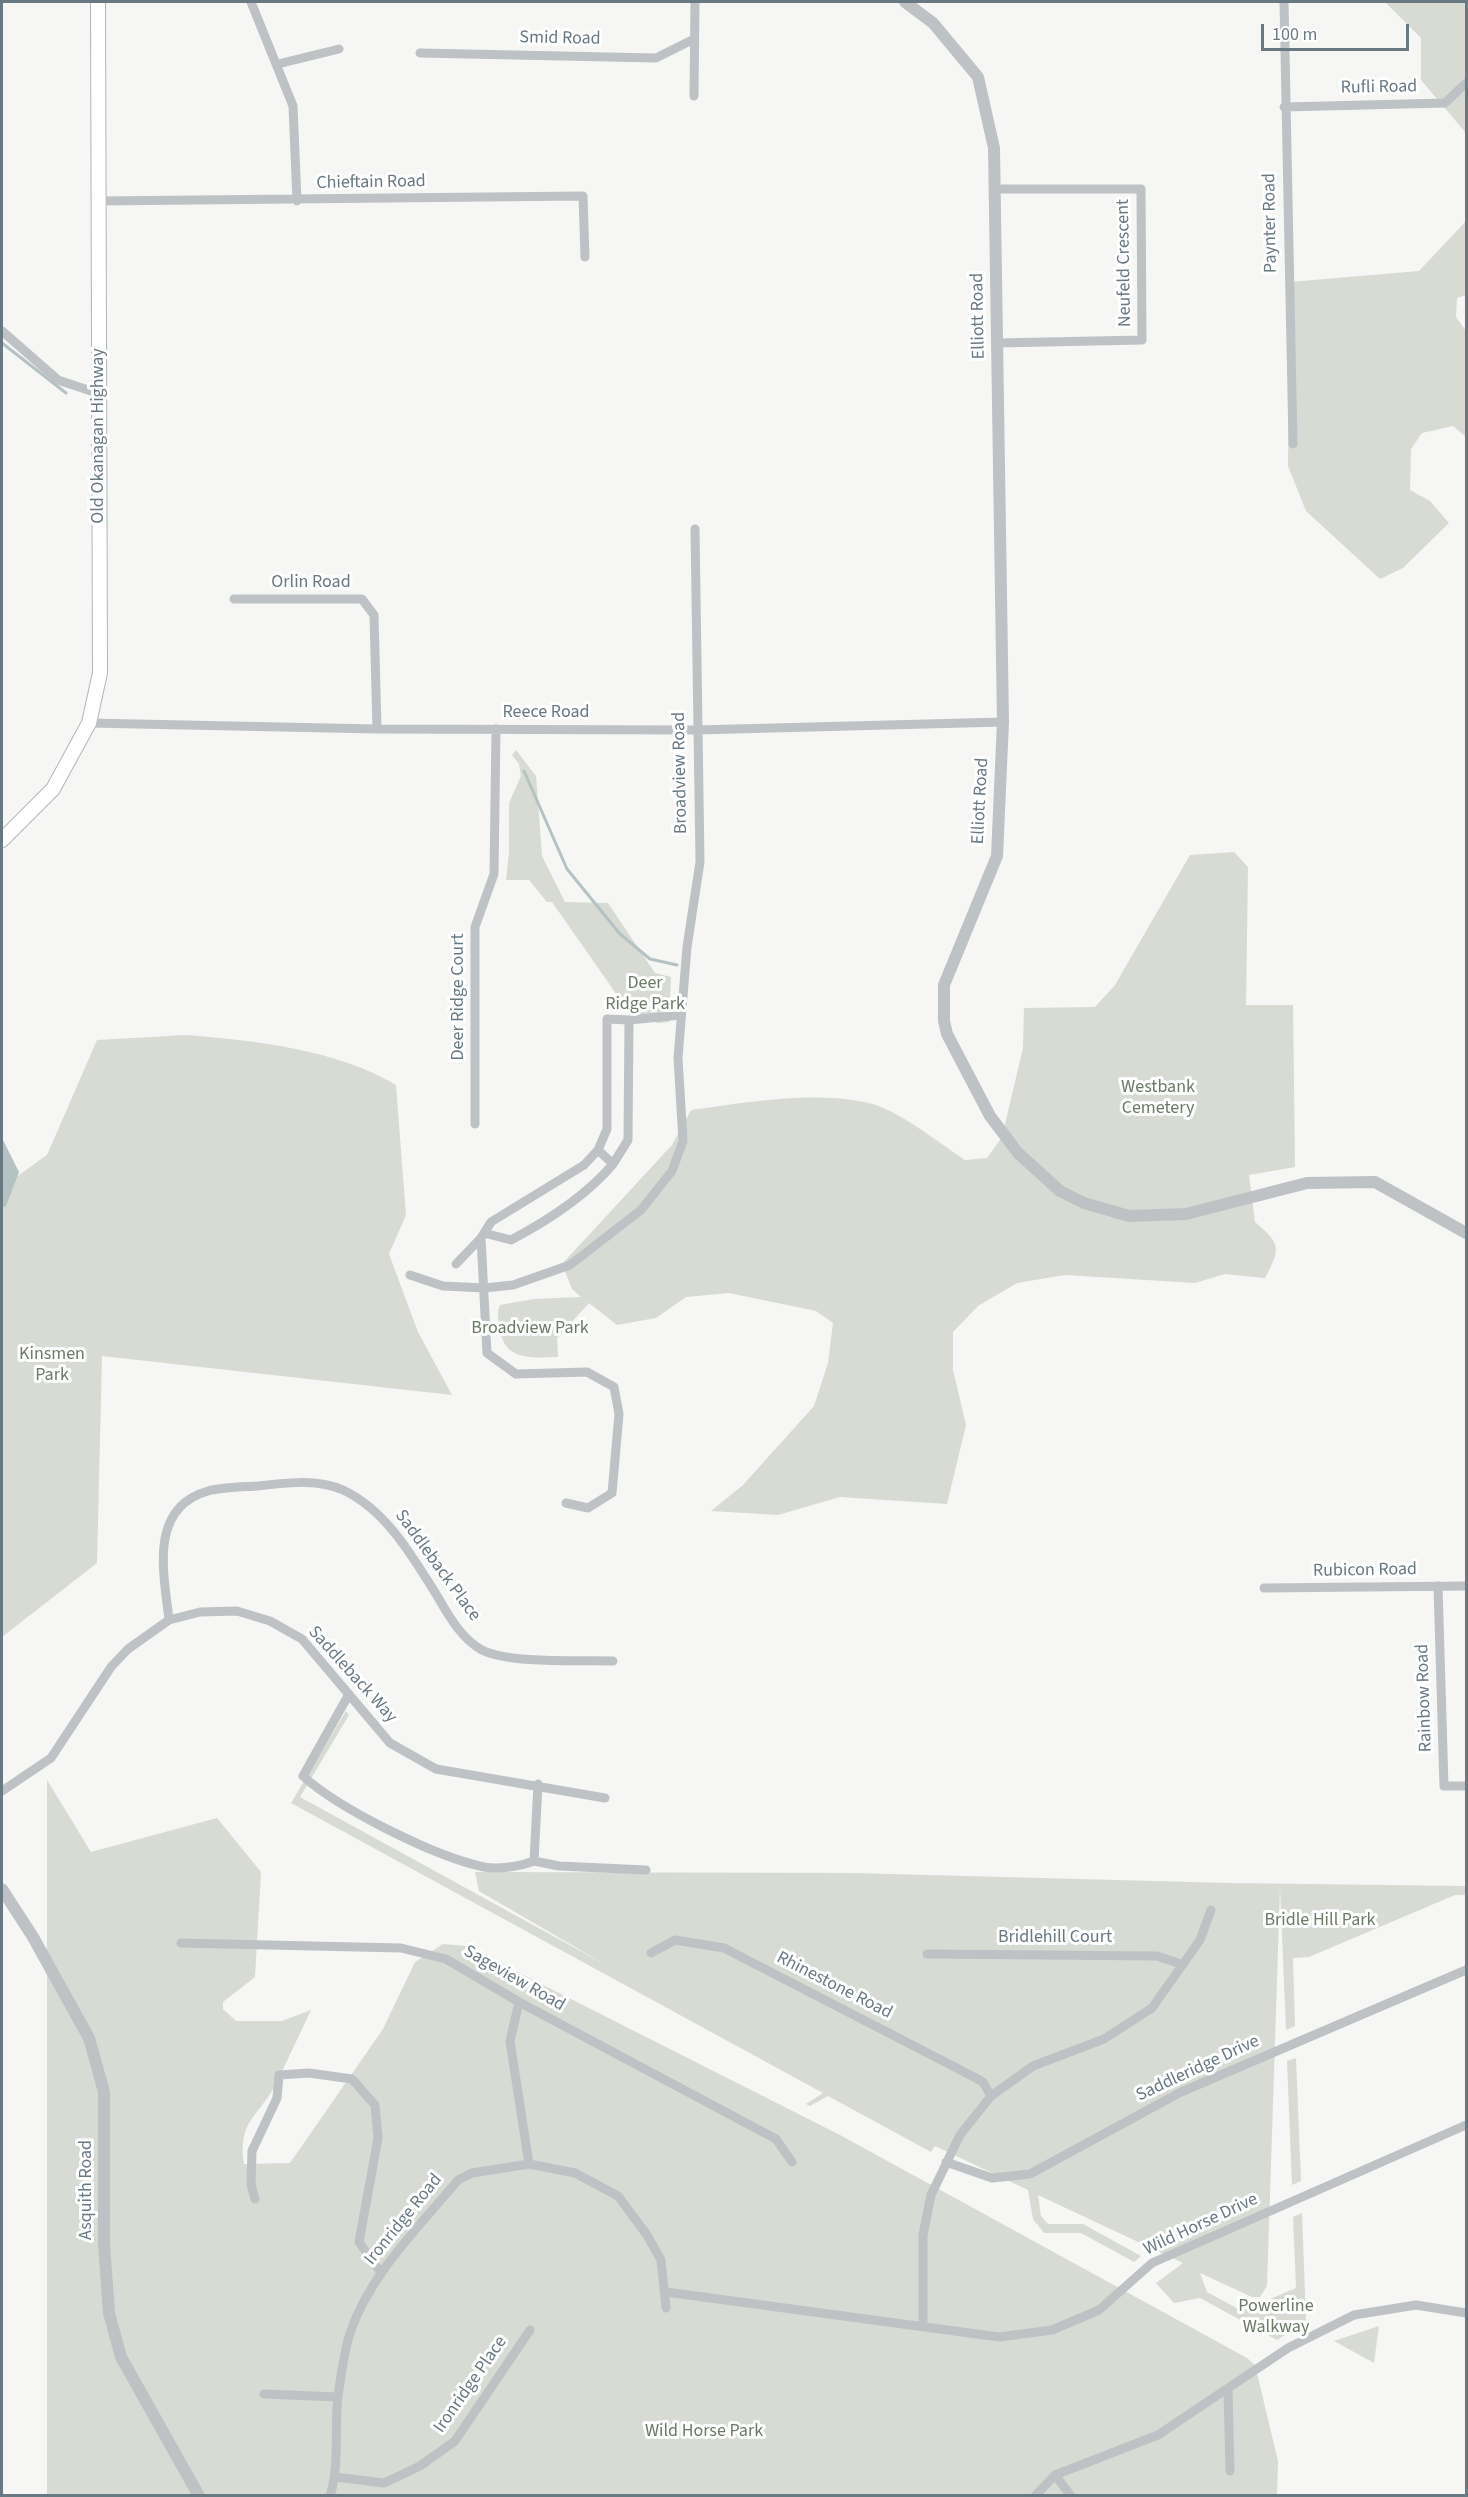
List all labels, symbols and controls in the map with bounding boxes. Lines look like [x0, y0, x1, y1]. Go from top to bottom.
scale bar [1264, 12, 1412, 50]
text: 100 m [1272, 22, 1317, 47]
street label: Smid Road [519, 27, 601, 51]
street label: Rufli Road [1341, 77, 1417, 99]
street label: Chieftain Road [316, 171, 426, 195]
street label: Paynter Road [1259, 173, 1283, 273]
street label: Neufeld Crescent [1113, 199, 1137, 327]
street label: Elliott Road [967, 273, 991, 359]
street label: Old Okanagan Highway [88, 348, 110, 524]
street label: Orlin Road [271, 572, 351, 594]
street label: Reece Road [503, 702, 589, 724]
street label: Broadview Road [669, 712, 693, 834]
street label: Elliott Road [968, 757, 994, 845]
street label: Deer Ridge Court [448, 934, 470, 1060]
park label: Deer Ridge Park [605, 973, 685, 1016]
park label: Westbank Cemetery [1121, 1077, 1195, 1120]
park label: Broadview Park [471, 1318, 589, 1340]
park label: Kinsmen Park [19, 1344, 85, 1386]
street label: Saddleback Place [389, 1506, 485, 1626]
street label: Rubicon Road [1313, 1559, 1417, 1583]
street label: Saddleback Way [303, 1622, 401, 1728]
street label: Rainbow Road [1412, 1643, 1438, 1753]
park label: Bridle Hill Park [1265, 1910, 1375, 1932]
street label: Bridlehill Court [998, 1927, 1112, 1949]
street label: Sageview Road [459, 1941, 569, 2017]
street label: Rhinestone Road [773, 1948, 895, 2024]
street label: Saddleridge Drive [1133, 2031, 1263, 2107]
street label: Asquith Road [76, 2140, 98, 2240]
street label: Ironridge Road [361, 2170, 447, 2270]
street label: Wild Horse Drive [1140, 2189, 1262, 2261]
park label: Powerline Walkway [1238, 2296, 1314, 2338]
street label: Ironridge Place [430, 2333, 512, 2437]
park label: Wild Horse Park [645, 2421, 763, 2443]

